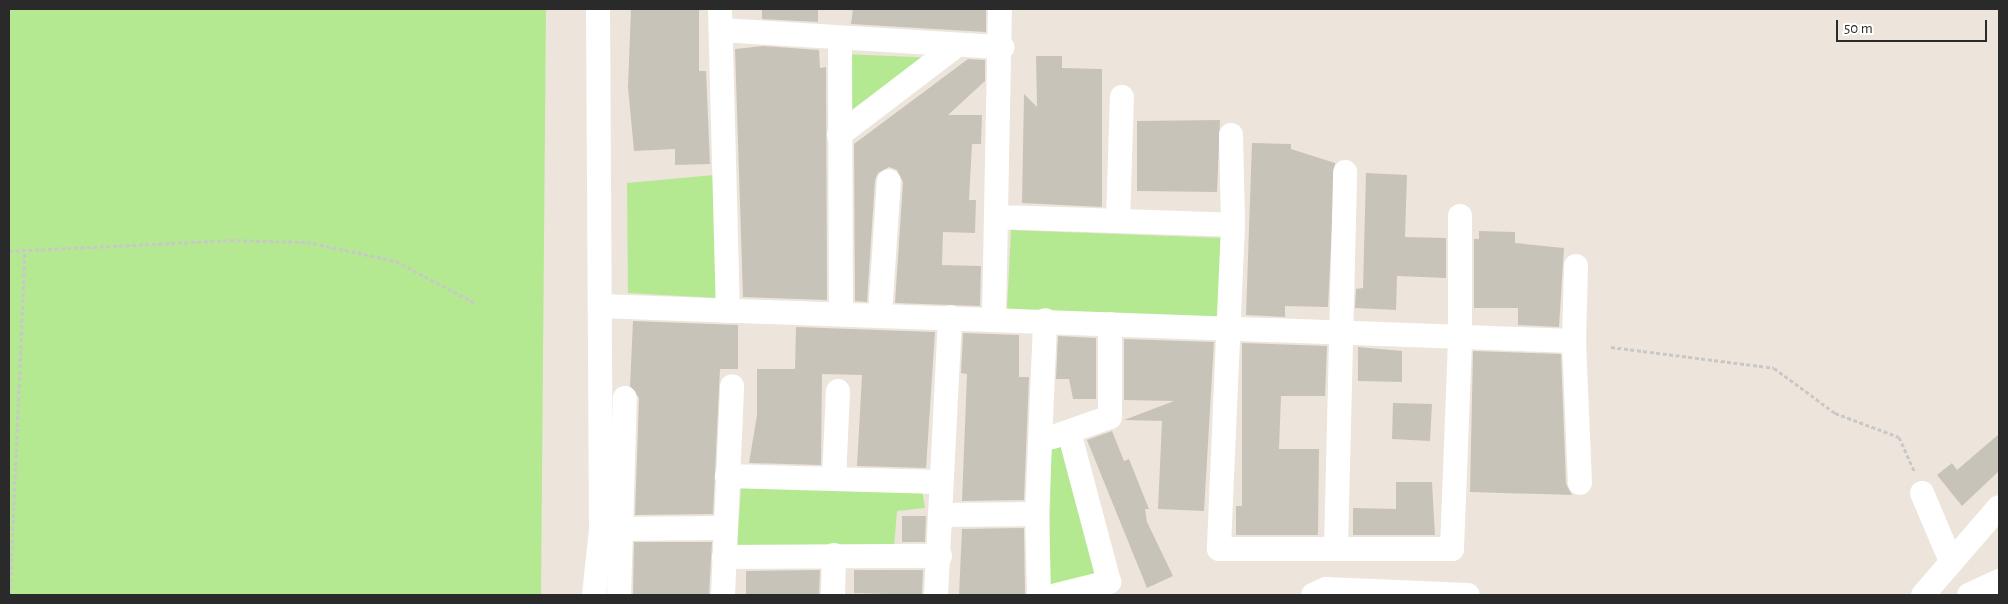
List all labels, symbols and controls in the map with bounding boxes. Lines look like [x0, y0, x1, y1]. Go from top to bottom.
scale bar [1838, 10, 1989, 42]
text: 50 m [1844, 21, 1873, 36]

